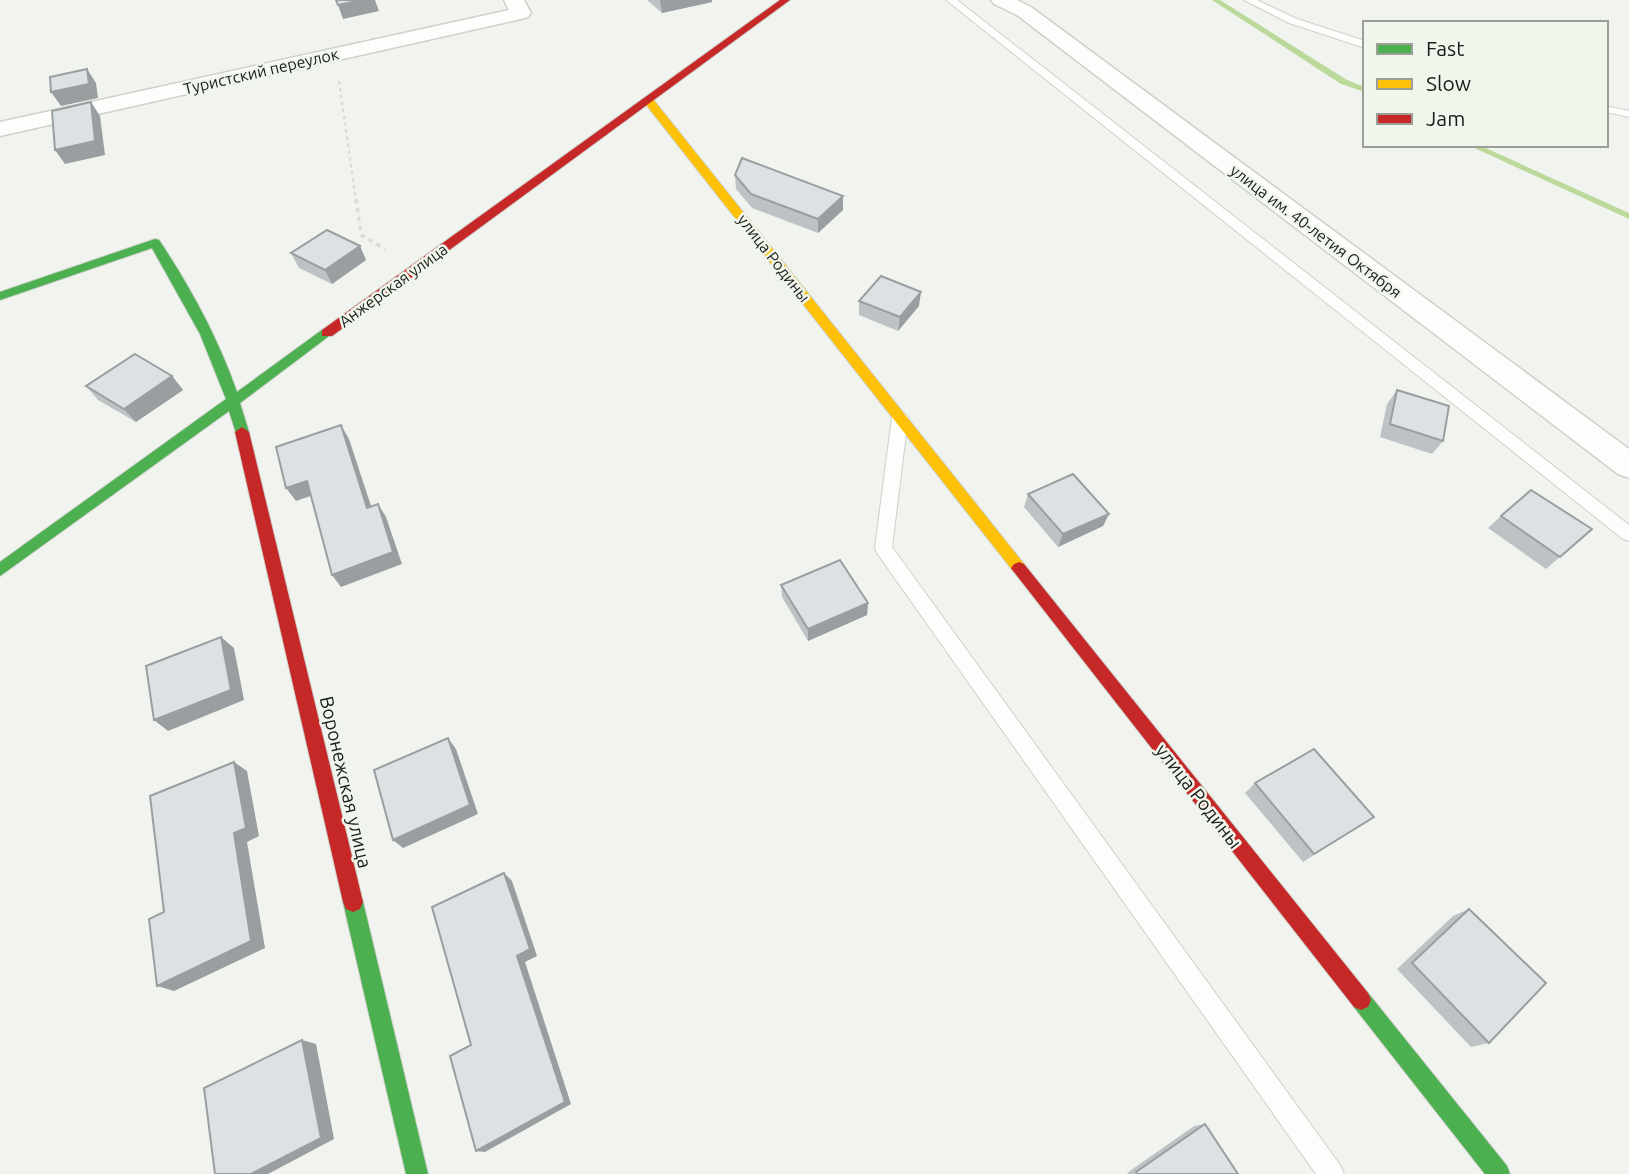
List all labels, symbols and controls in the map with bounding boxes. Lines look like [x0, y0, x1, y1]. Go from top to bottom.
legend [1363, 21, 1608, 147]
text: Fast [1426, 36, 1464, 60]
street label: Туристский переулок [182, 44, 340, 98]
text: Slow [1426, 71, 1471, 95]
text: Jam [1426, 106, 1465, 130]
street label: улица им. 40-летия Октября [1227, 161, 1405, 301]
street label: улица Родины [734, 211, 814, 305]
street label: Анжерская улица [335, 240, 451, 330]
street label: Воронежская улица [316, 694, 376, 870]
street label: улица Родины [1151, 739, 1247, 853]

